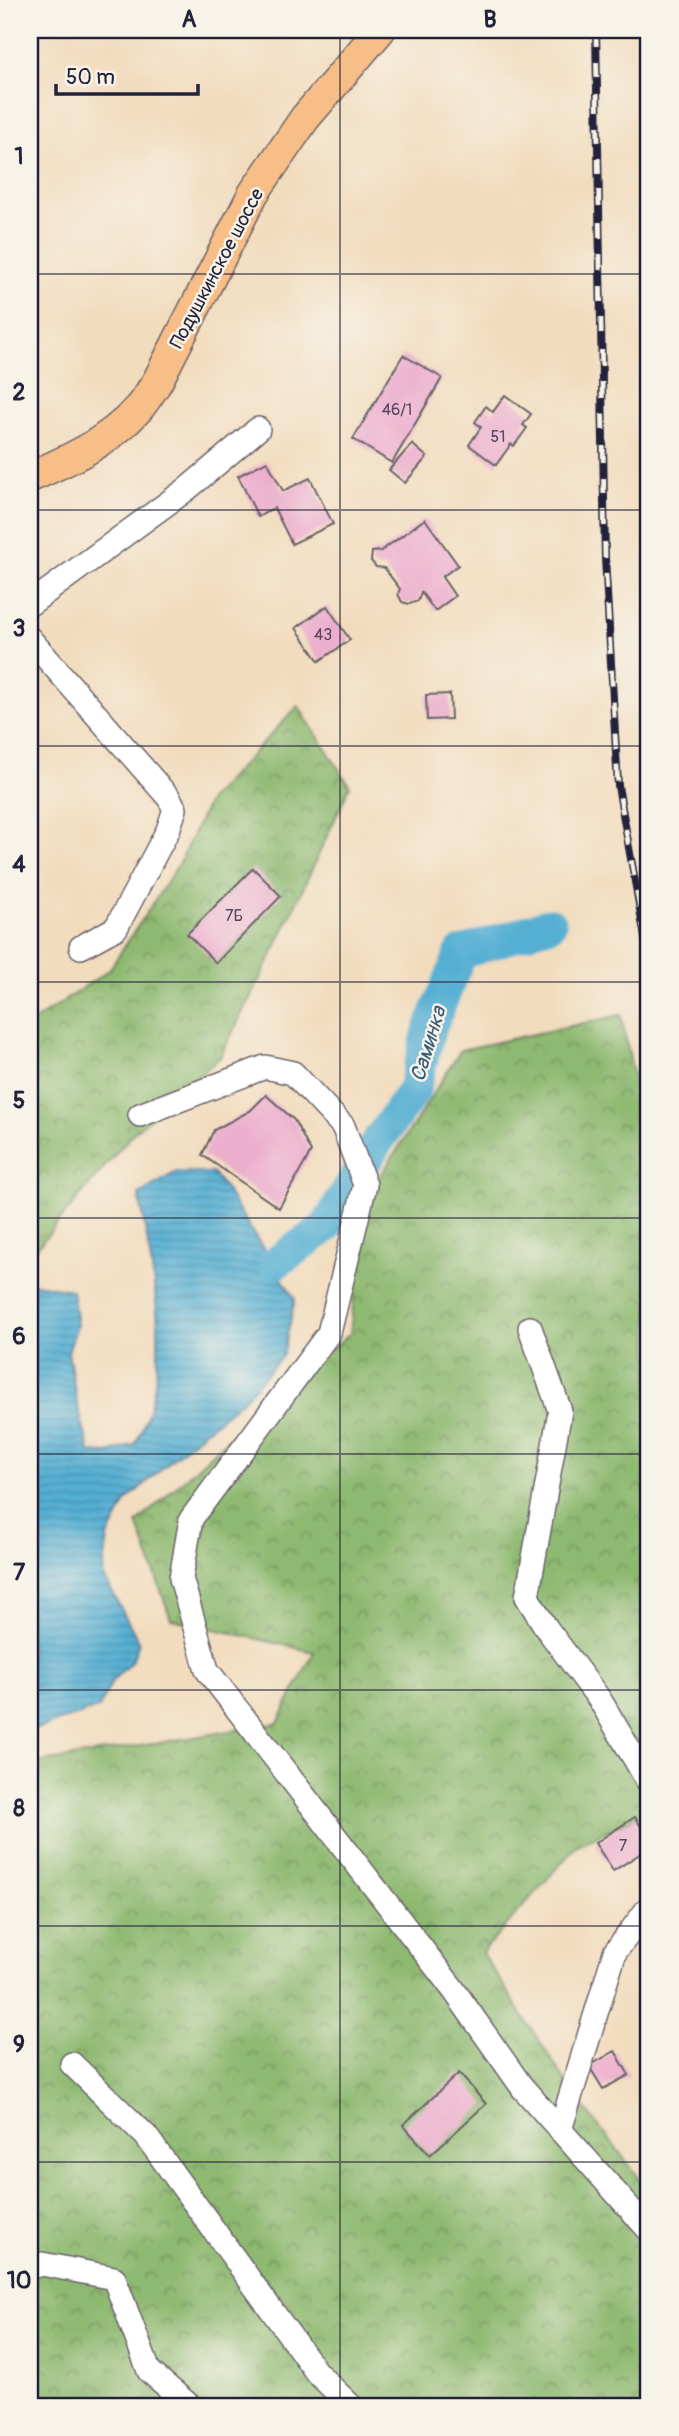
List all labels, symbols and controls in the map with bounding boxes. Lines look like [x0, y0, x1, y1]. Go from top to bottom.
text: A [182, 5, 197, 34]
text: B [483, 5, 497, 34]
scale bar [56, 52, 198, 96]
text: 50 m [66, 64, 115, 91]
text: 1 [15, 142, 24, 171]
street label: Подушкинское шоссе [165, 184, 270, 353]
text: 2 [13, 378, 26, 407]
house number: 46/1 [382, 400, 412, 420]
house number: 51 [491, 427, 505, 447]
text: 3 [13, 614, 25, 643]
house number: 43 [314, 625, 332, 645]
text: 4 [12, 850, 26, 879]
house number: 7Б [225, 906, 243, 926]
water label: Саминка [404, 1002, 453, 1085]
text: 5 [13, 1086, 25, 1115]
text: 6 [12, 1322, 26, 1351]
text: 7 [13, 1558, 26, 1587]
text: 8 [13, 1794, 25, 1823]
house number: 7 [619, 1836, 628, 1856]
text: 9 [13, 2030, 25, 2059]
text: 10 [7, 2266, 31, 2295]

